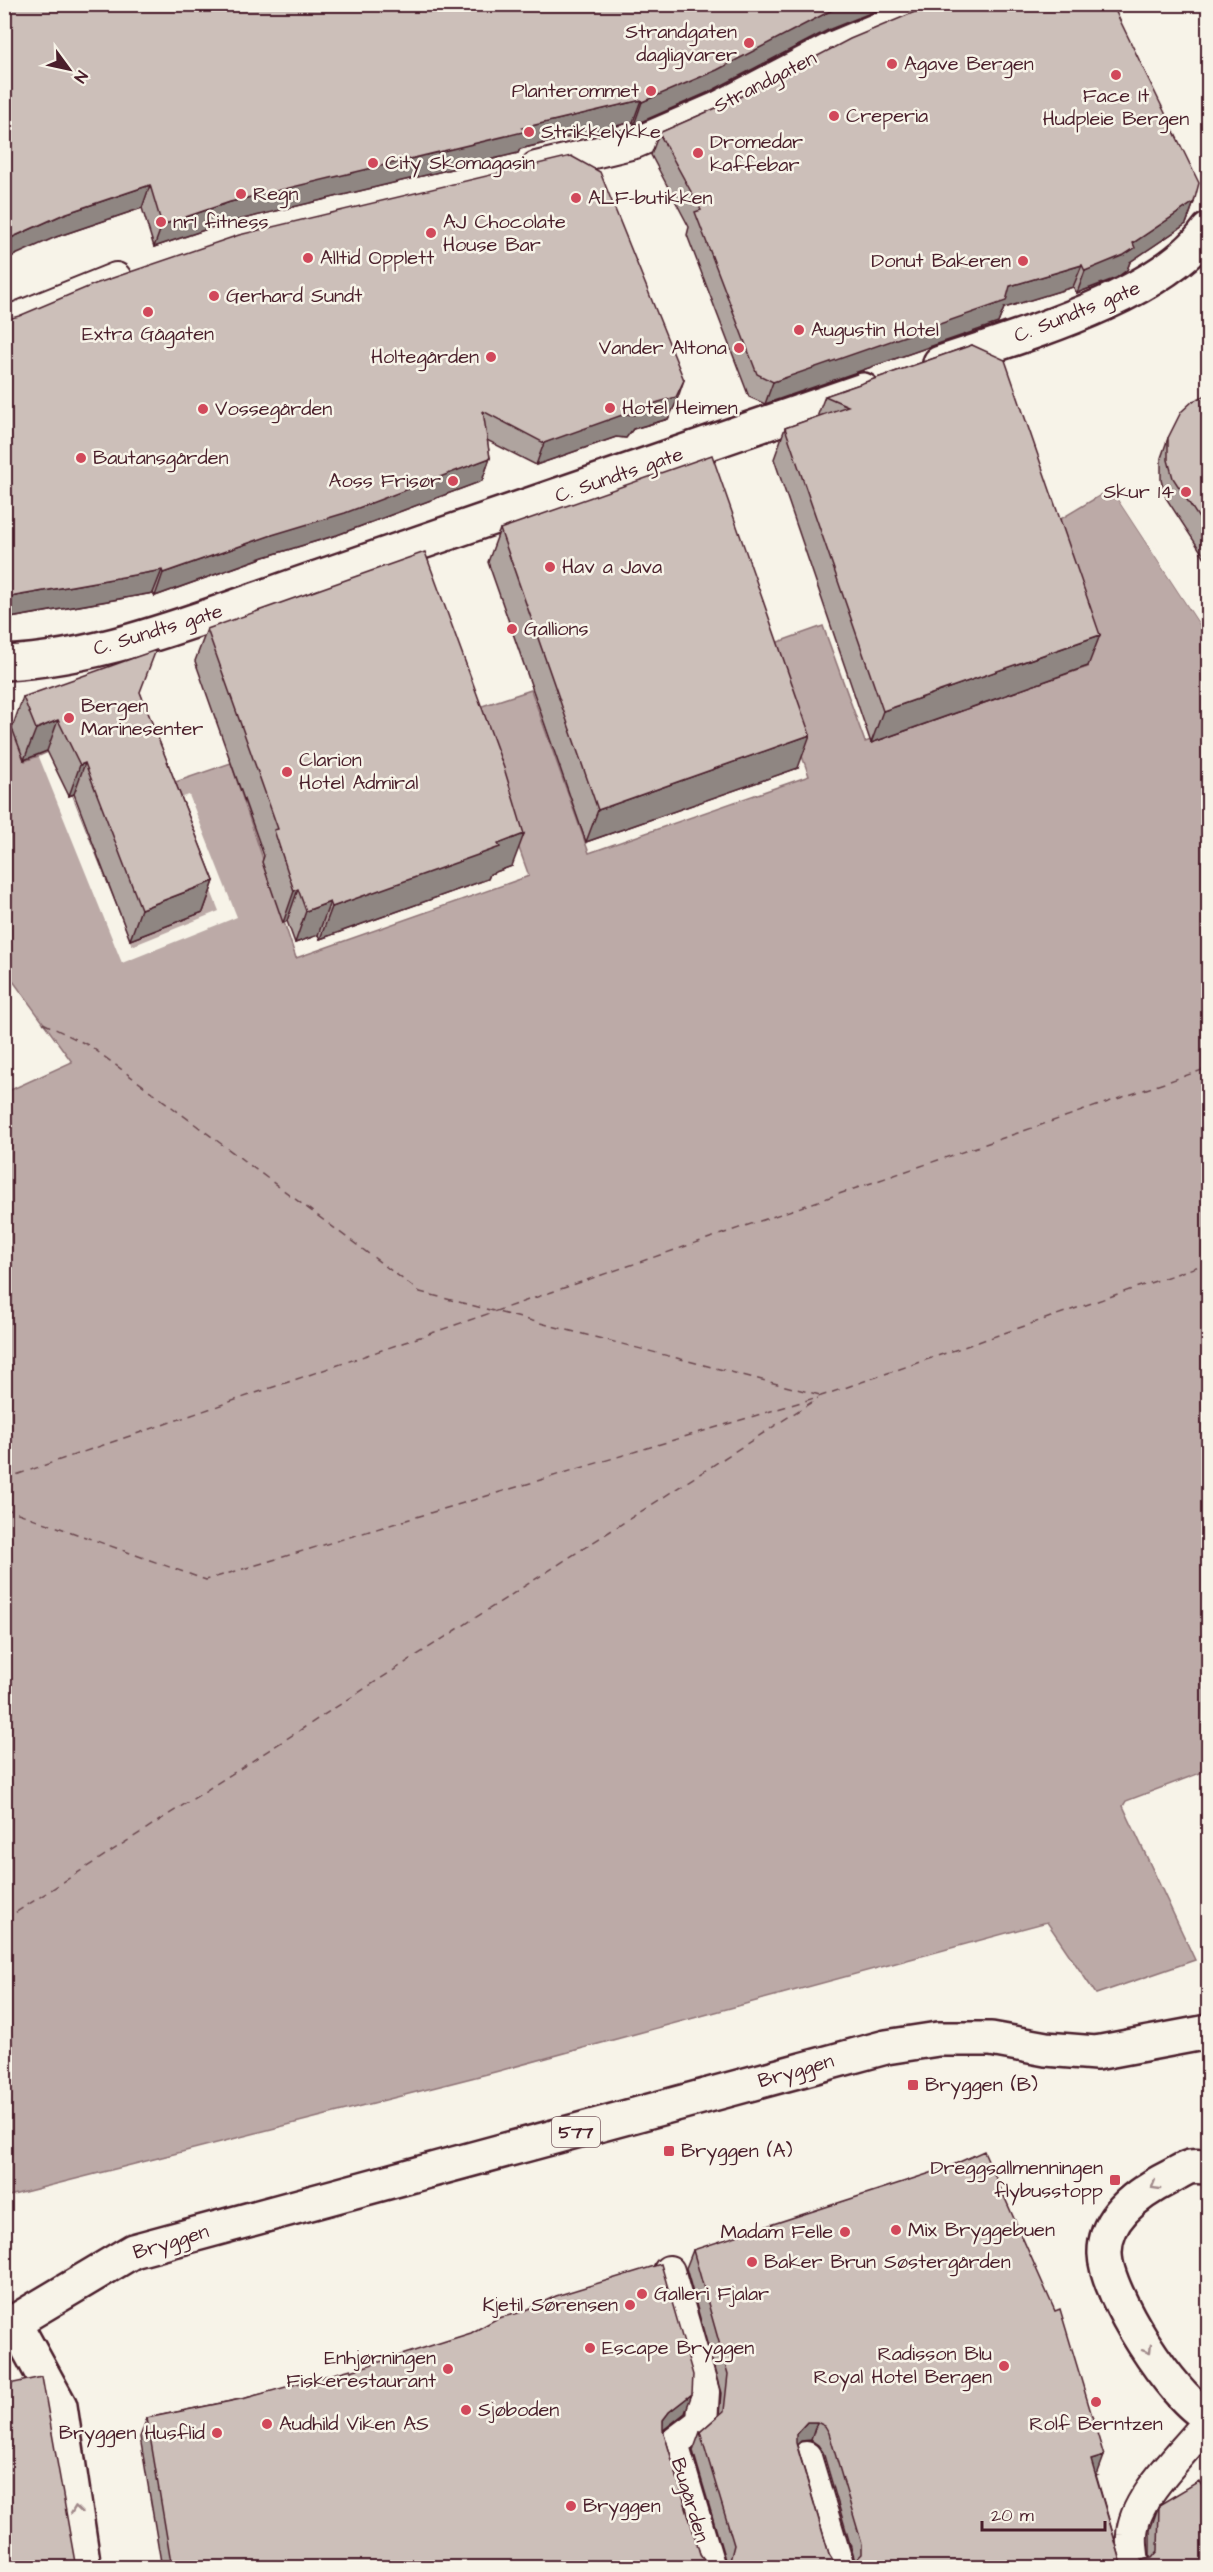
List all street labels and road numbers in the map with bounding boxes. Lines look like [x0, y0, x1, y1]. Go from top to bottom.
street label: Strandgaten [709, 44, 822, 121]
street label: C. Sundts gate [1010, 274, 1145, 351]
street label: C. Sundts gate [551, 440, 687, 511]
street label: C. Sundts gate [90, 597, 227, 664]
street label: Bryggen [755, 2047, 837, 2096]
road number: 577 [552, 2117, 600, 2147]
street label: Bryggen [130, 2217, 213, 2268]
street label: Bugården [663, 2454, 716, 2546]

